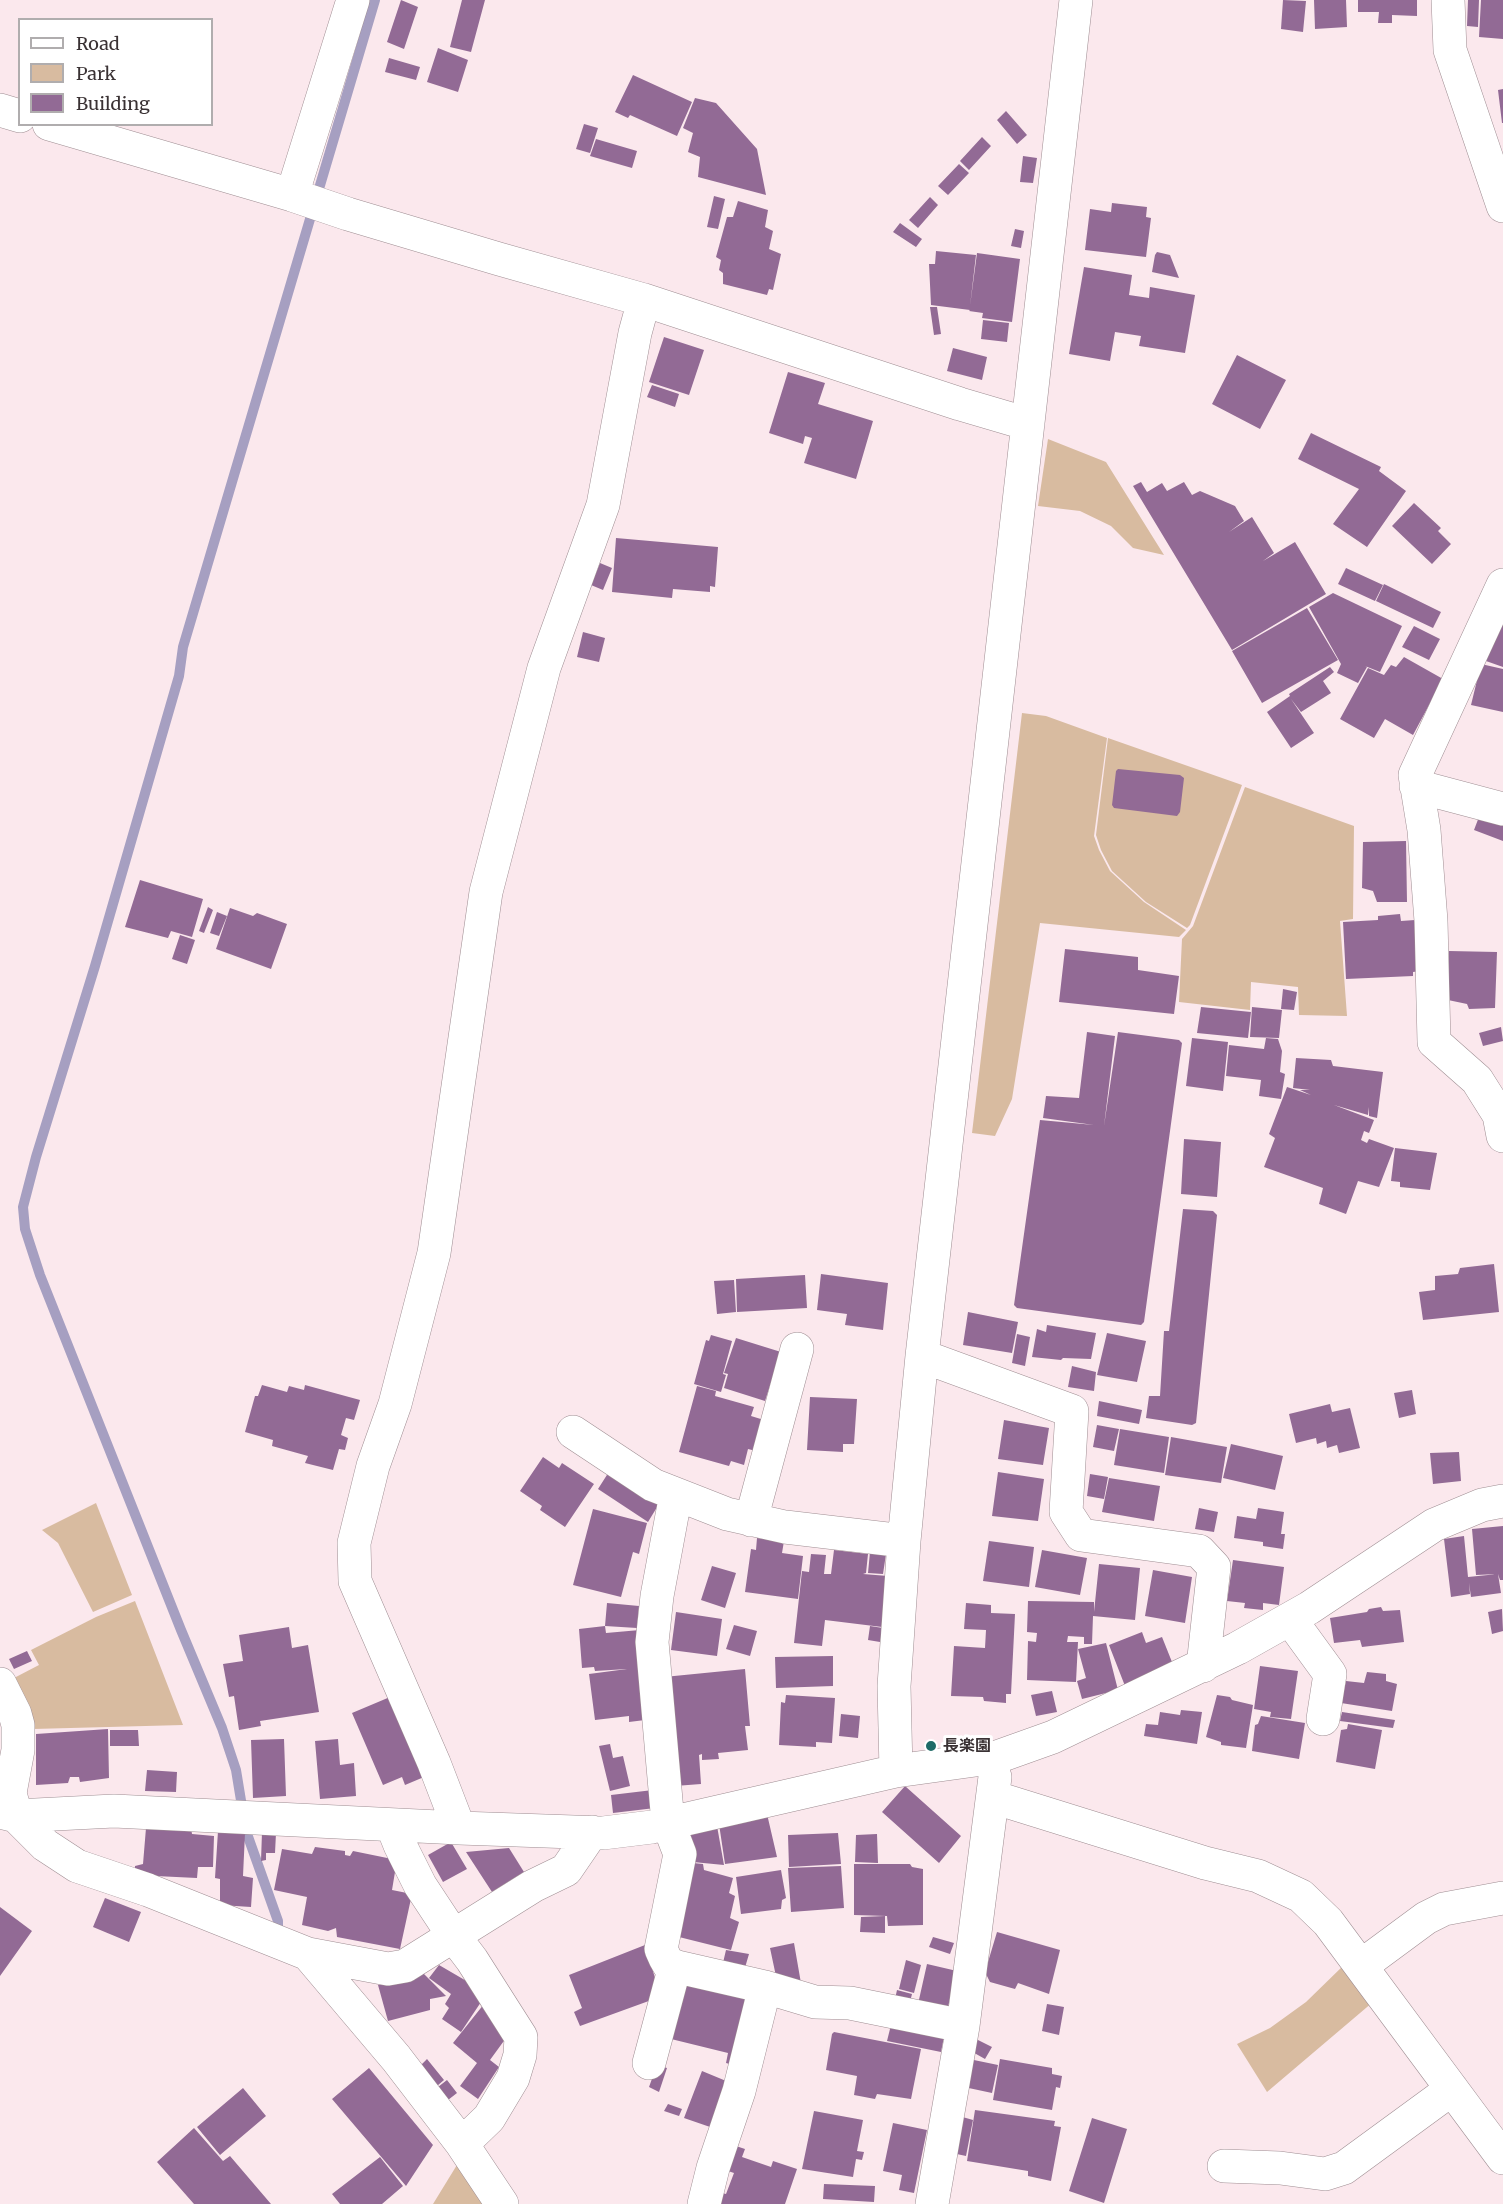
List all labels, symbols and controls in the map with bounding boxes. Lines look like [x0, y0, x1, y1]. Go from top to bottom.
legend [18, 18, 213, 126]
text: Road [76, 32, 120, 55]
text: Park [76, 62, 116, 85]
text: Building [76, 92, 150, 115]
place label: 長楽園 [943, 1736, 991, 1756]
marker: 長楽園 [924, 1739, 938, 1753]

